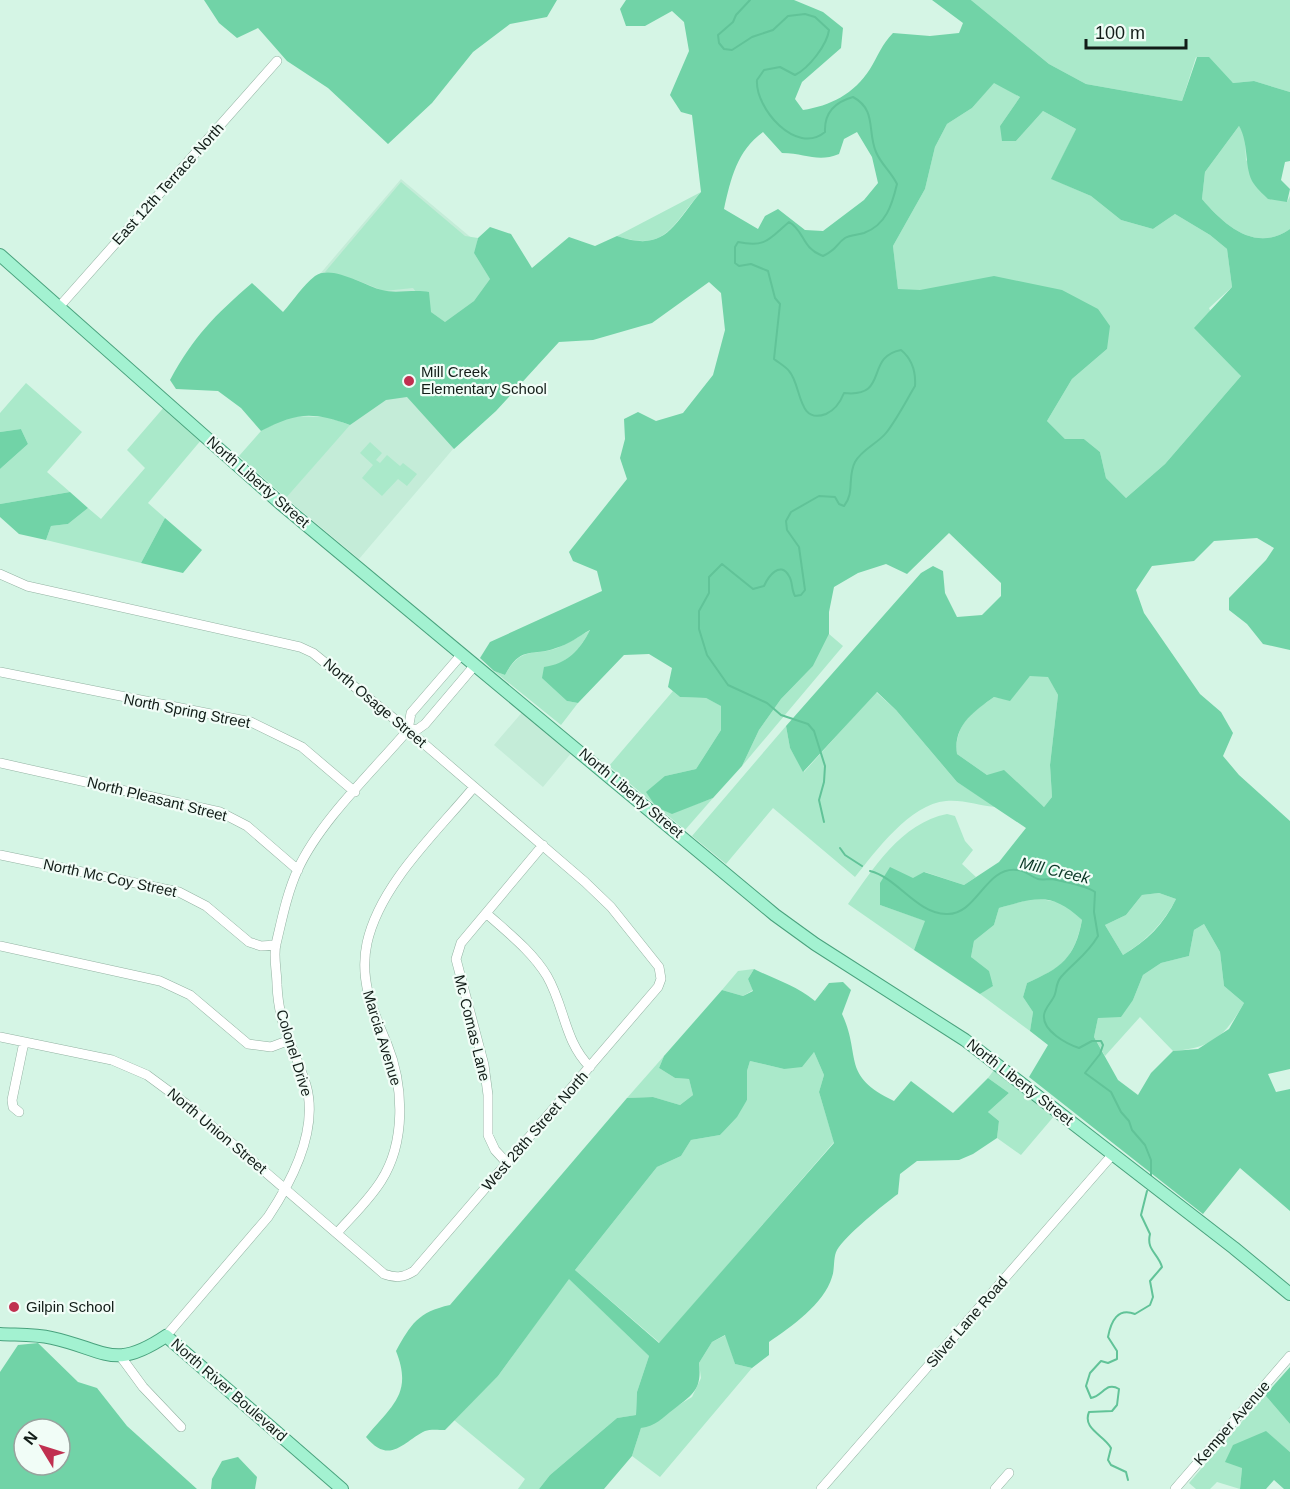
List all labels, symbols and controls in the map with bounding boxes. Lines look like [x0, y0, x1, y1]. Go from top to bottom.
scale bar [1086, 12, 1186, 50]
text: 100 m [1095, 23, 1145, 43]
street label: East 12th Terrace North [108, 119, 227, 248]
place label: Mill Creek Elementary School [421, 363, 547, 397]
marker: Mill Creek Elementary School [402, 374, 416, 388]
street label: North Liberty Street [204, 433, 314, 531]
street label: North Osage Street [320, 655, 431, 751]
street label: North Spring Street [122, 690, 253, 731]
street label: North Liberty Street [576, 744, 687, 841]
street label: North Pleasant Street [85, 773, 230, 824]
water label: Mill Creek [1018, 854, 1092, 887]
street label: North Mc Coy Street [42, 855, 179, 900]
street label: Mc Comas Lane [451, 973, 494, 1083]
street label: Marcia Avenue [360, 988, 405, 1088]
street label: Colonel Drive [273, 1007, 316, 1098]
street label: North Liberty Street [964, 1035, 1077, 1129]
street label: West 28th Street North [478, 1068, 591, 1194]
street label: North Union Street [164, 1084, 271, 1178]
street label: Silver Lane Road [922, 1273, 1011, 1371]
place label: Gilpin School [26, 1298, 114, 1315]
marker: Gilpin School [7, 1300, 21, 1314]
street label: North River Boulevard [168, 1335, 291, 1444]
street label: Kemper Avenue [1190, 1377, 1273, 1468]
north arrow [12, 1417, 72, 1477]
text: N [20, 1428, 41, 1448]

